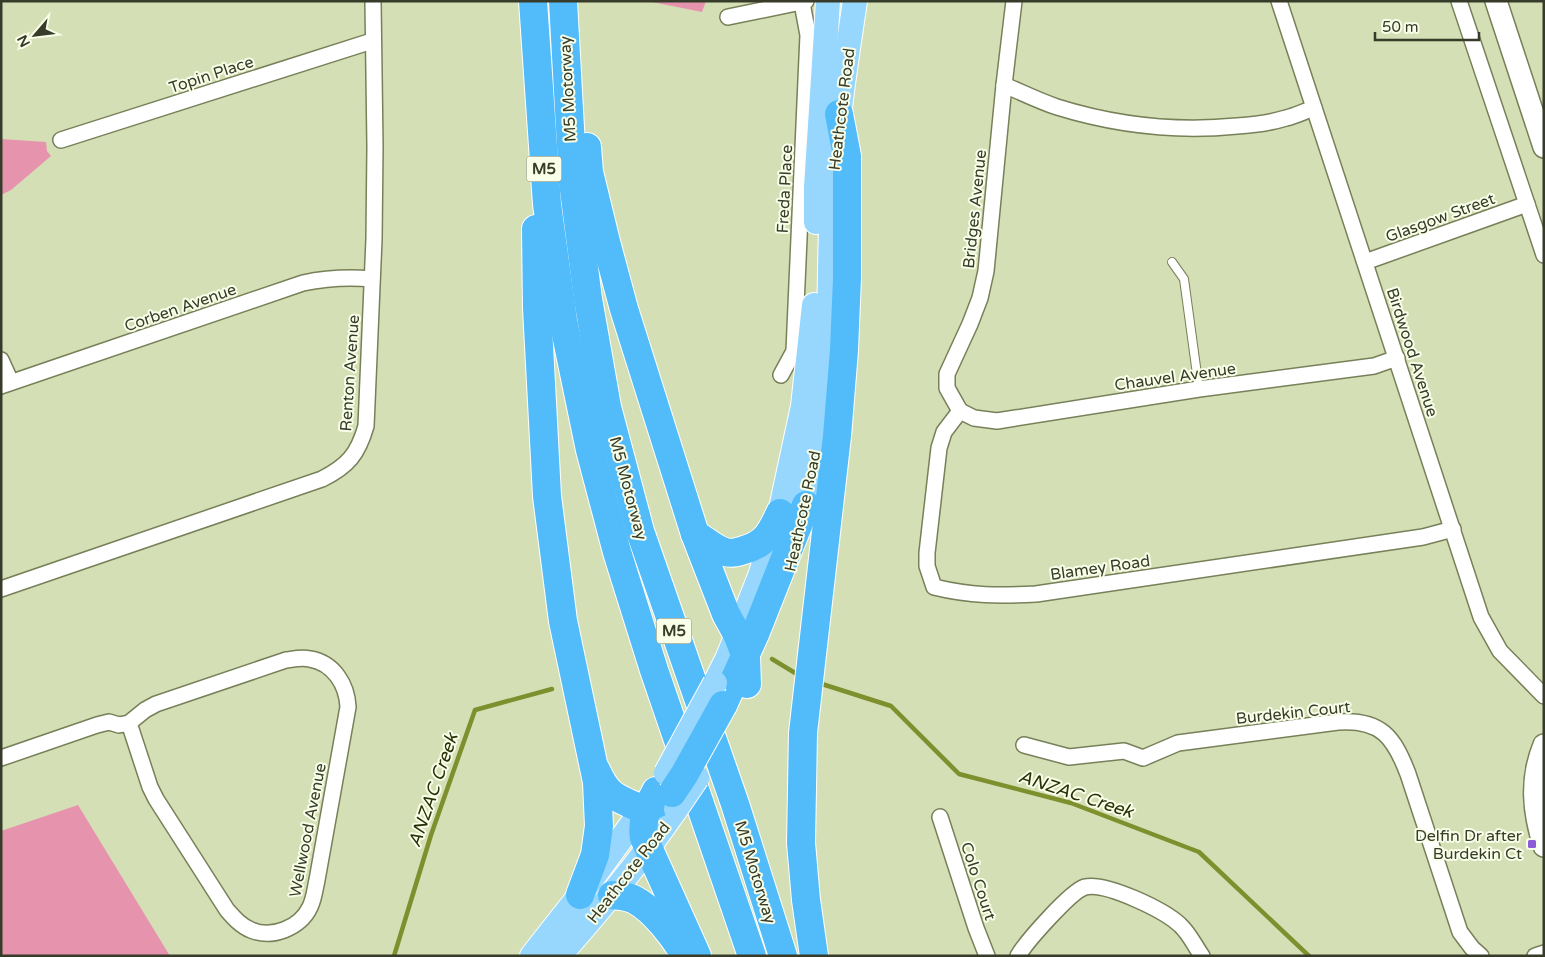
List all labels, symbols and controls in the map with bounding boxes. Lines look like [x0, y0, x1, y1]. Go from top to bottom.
north arrow [10, 10, 60, 60]
scale bar [1375, 10, 1479, 42]
text: 50 m [1382, 18, 1419, 36]
text: N [14, 32, 34, 50]
street label: M5 Motorway [555, 35, 581, 143]
street label: Heathcote Road [825, 47, 859, 171]
street label: Topin Place [167, 52, 256, 98]
street label: Freda Place [773, 144, 797, 234]
street label: Bridges Avenue [959, 149, 991, 270]
road number: M5 [526, 156, 562, 182]
street label: Glasgow Street [1383, 189, 1498, 247]
street label: Corben Avenue [122, 279, 239, 336]
street label: Birdwood Avenue [1382, 285, 1442, 419]
street label: Renton Avenue [336, 314, 364, 432]
street label: Chauvel Avenue [1113, 359, 1237, 395]
street label: M5 Motorway [605, 434, 652, 543]
street label: Heathcote Road [780, 449, 826, 574]
street label: Blamey Road [1049, 551, 1151, 585]
road number: M5 [656, 618, 692, 644]
street label: Burdekin Court [1235, 697, 1351, 729]
water label: ANZAC Creek [403, 729, 463, 850]
street label: Wellwood Avenue [285, 762, 331, 899]
water label: ANZAC Creek [1016, 765, 1137, 823]
street label: Heathcote Road [583, 818, 675, 927]
street label: M5 Motorway [730, 818, 780, 926]
place label: Delfin Dr after Burdekin Ct [1415, 826, 1523, 864]
marker: Delfin Dr after Burdekin Ct [1526, 838, 1538, 850]
street label: Colo Court [956, 840, 1000, 923]

